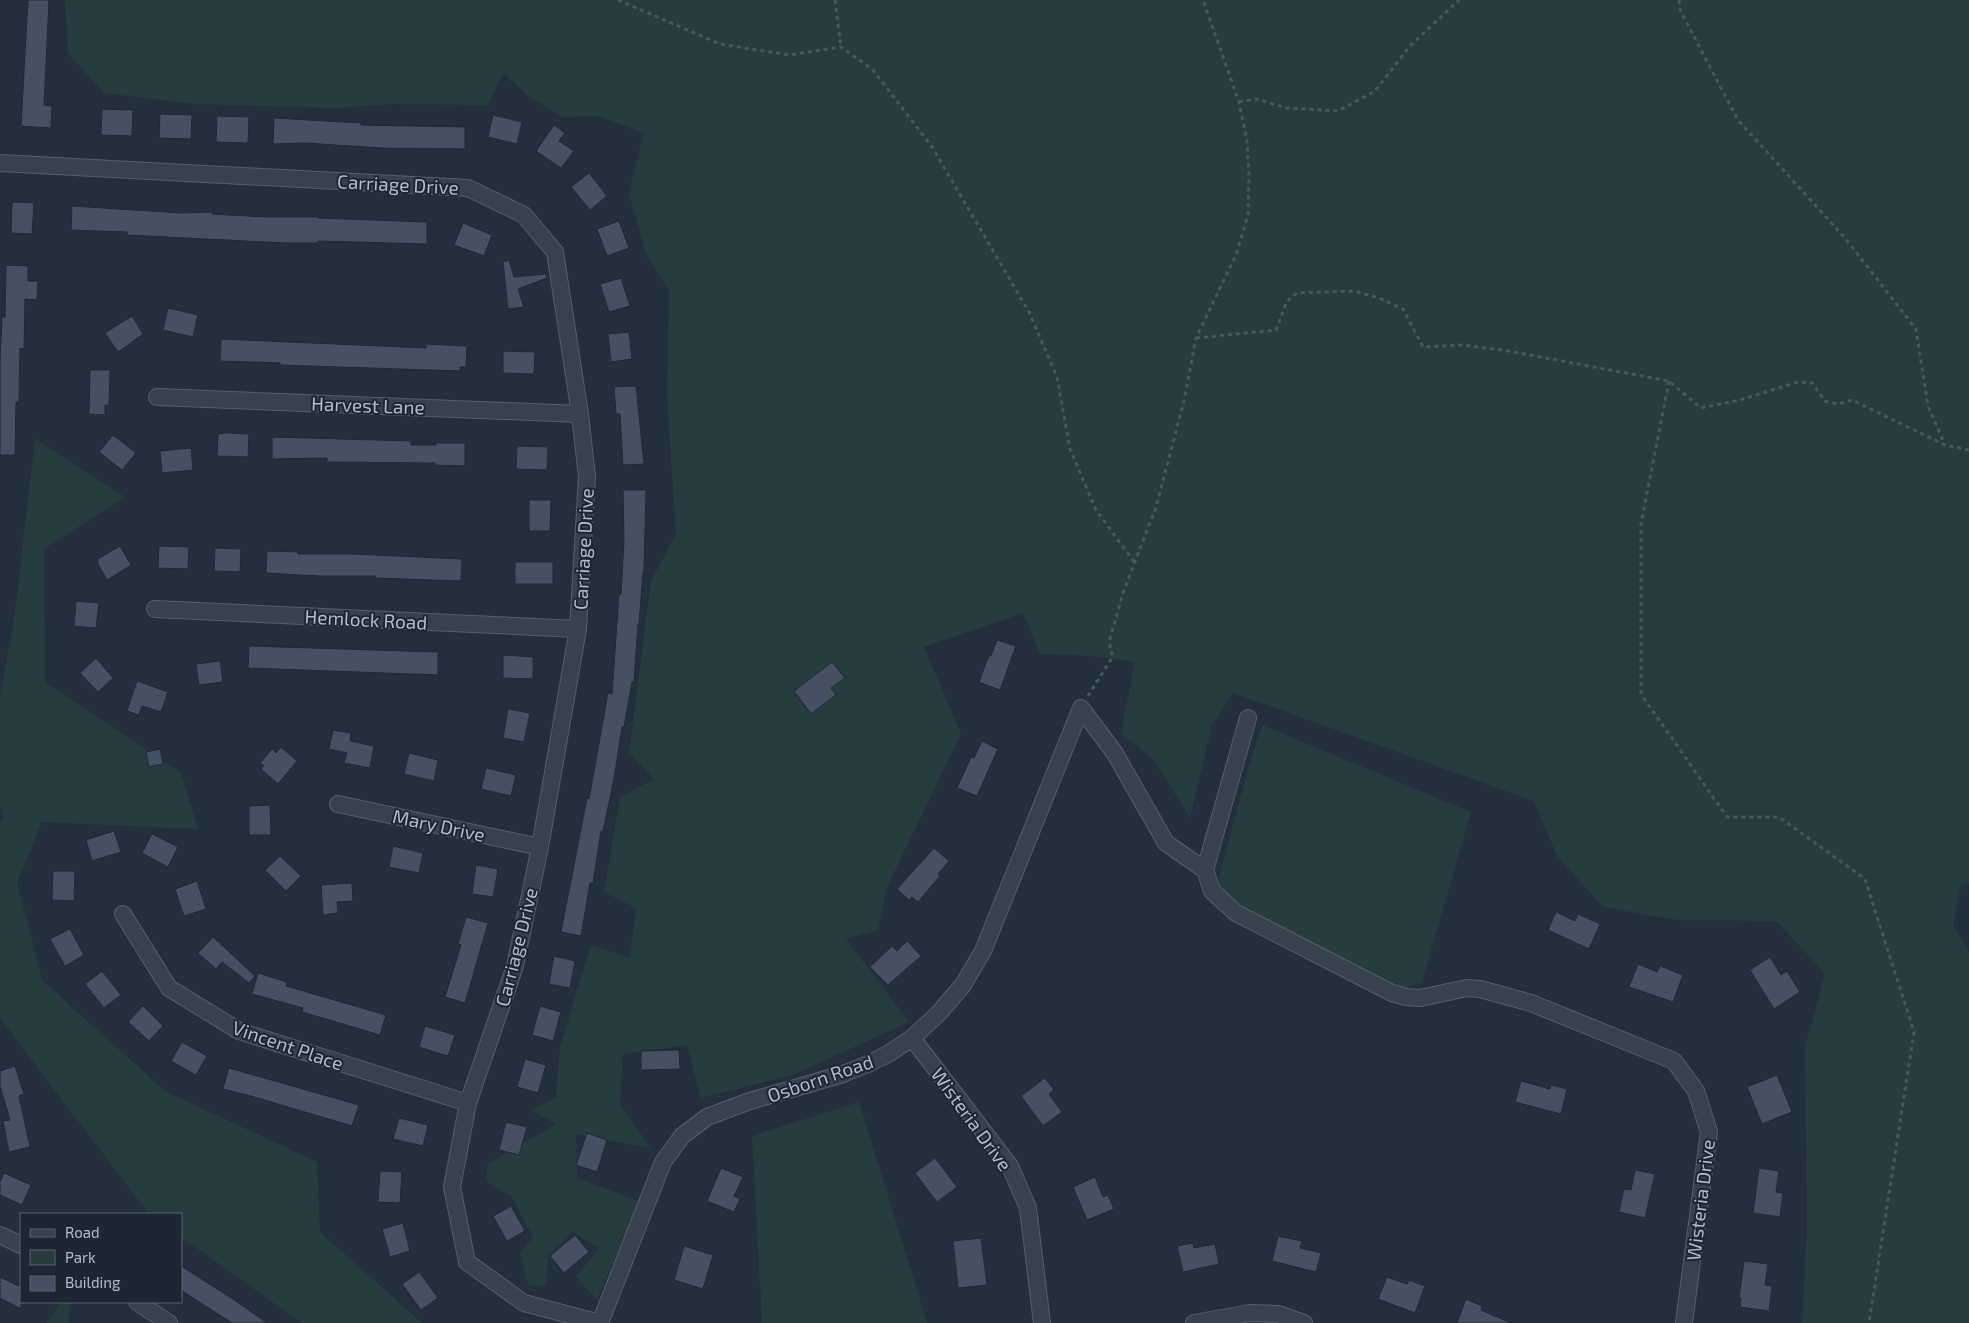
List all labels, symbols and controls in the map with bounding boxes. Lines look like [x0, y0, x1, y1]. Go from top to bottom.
street label: Carriage Drive [337, 169, 459, 199]
street label: Harvest Lane [311, 392, 425, 418]
street label: Carriage Drive [568, 488, 598, 610]
street label: Hemlock Road [304, 604, 428, 634]
street label: Mary Drive [391, 804, 487, 846]
street label: Carriage Drive [490, 885, 542, 1009]
street label: Vincent Place [230, 1015, 346, 1075]
street label: Osborn Road [764, 1049, 876, 1107]
street label: Wisteria Drive [927, 1063, 1017, 1175]
street label: Wisteria Drive [1681, 1138, 1719, 1262]
legend [20, 1213, 182, 1303]
text: Road [65, 1223, 100, 1241]
text: Park [65, 1248, 96, 1266]
text: Building [65, 1273, 121, 1291]

